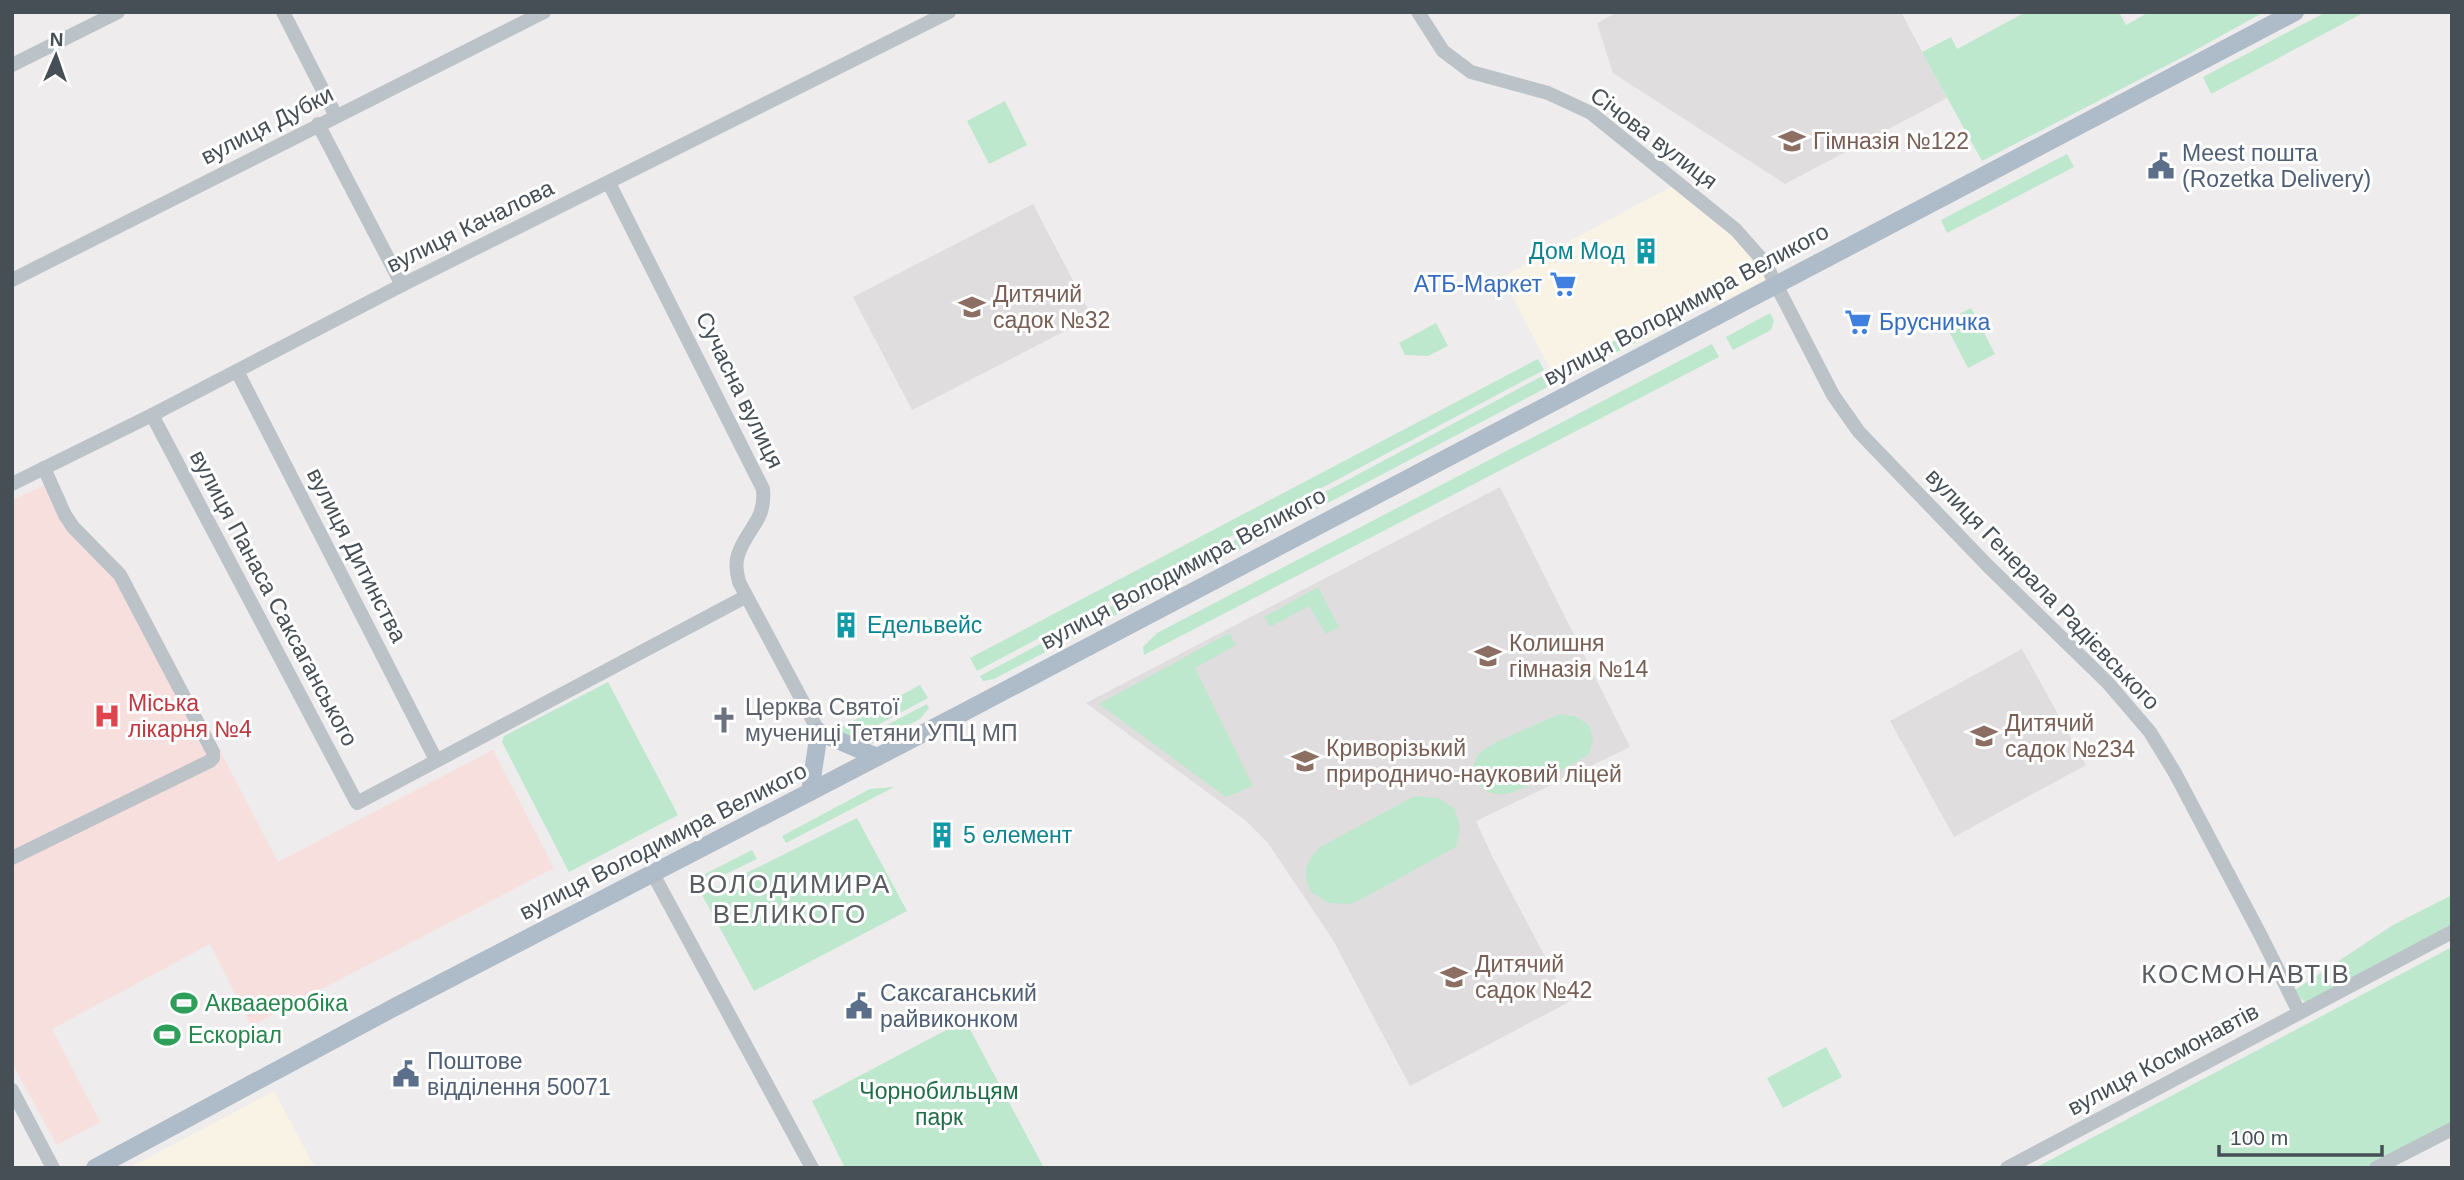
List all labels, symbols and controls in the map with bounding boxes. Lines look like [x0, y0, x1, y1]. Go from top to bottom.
north arrow [21, 21, 91, 91]
text: N [49, 29, 64, 50]
street label: вулиця Дубки [197, 81, 337, 169]
street label: Січова вулиця [1585, 82, 1723, 194]
school or university icon: Гімназія №122 [1777, 126, 1807, 156]
place label: Гімназія №122 [1813, 128, 1969, 154]
place label: Meest пошта (Rozetka Delivery) [2182, 140, 2371, 192]
public building icon: Meest пошта (Rozetka Delivery) [2146, 151, 2176, 181]
street label: вулиця Качалова [382, 174, 558, 278]
street label: вулиця Володимира Великого [1539, 218, 1833, 390]
building icon: Дом Мод [1631, 236, 1661, 266]
place label: Дом Мод [1529, 238, 1626, 264]
supermarket icon: АТБ-Маркет [1548, 269, 1578, 299]
place label: АТБ-Маркет [1414, 271, 1542, 297]
place label: Дитячий садок №32 [993, 281, 1110, 333]
school or university icon: Дитячий садок №32 [957, 292, 987, 322]
supermarket icon: Брусничка [1843, 307, 1873, 337]
street label: Сучасна вулиця [691, 308, 789, 472]
place label: Брусничка [1879, 309, 1990, 335]
street label: вулиця Панаса Саксаганського [185, 446, 363, 750]
street label: вулиця Дитинства [302, 463, 412, 647]
street label: вулиця Генерала Радієвського [1921, 463, 2165, 715]
street label: вулиця Володимира Великого [1036, 482, 1330, 654]
building icon: Едельвейс [831, 610, 861, 640]
place label: Едельвейс [867, 612, 982, 638]
place label: Колишня гімназія №14 [1509, 630, 1649, 682]
school or university icon: Колишня гімназія №14 [1473, 641, 1503, 671]
place label: Міська лікарня №4 [128, 690, 252, 742]
place label: Церква Святої мучениці Тетяни УПЦ МП [745, 694, 1018, 746]
hospital icon: Міська лікарня №4 [92, 701, 122, 731]
church icon: Церква Святої мучениці Тетяни УПЦ МП [709, 705, 739, 735]
place label: Дитячий садок №234 [2005, 710, 2135, 762]
school or university icon: Дитячий садок №234 [1969, 721, 1999, 751]
place label: Криворізький природничо-науковий ліцей [1326, 735, 1622, 787]
school or university icon: Криворізький природничо-науковий ліцей [1290, 746, 1320, 776]
street label: вулиця Володимира Великого [515, 757, 811, 925]
building icon: 5 елемент [927, 820, 957, 850]
place label: 5 елемент [963, 822, 1073, 848]
district label: ВОЛОДИМИРА ВЕЛИКОГО [689, 869, 891, 929]
place label: Дитячий садок №42 [1475, 951, 1592, 1003]
district label: КОСМОНАВТІВ [2141, 959, 2351, 989]
school or university icon: Дитячий садок №42 [1439, 962, 1469, 992]
place label: Саксаганський райвиконком [880, 980, 1037, 1032]
sports icon: Аквааеробіка [169, 988, 199, 1018]
place label: Аквааеробіка [205, 990, 348, 1016]
public building icon: Саксаганський райвиконком [844, 991, 874, 1021]
street label: вулиця Космонавтів [2063, 998, 2263, 1120]
sports icon: Ескоріал [152, 1020, 182, 1050]
place label: Ескоріал [188, 1022, 282, 1048]
place label: Поштове відділення 50071 [427, 1048, 611, 1100]
public building icon: Поштове відділення 50071 [391, 1059, 421, 1089]
park label: Чорнобильцям парк [859, 1078, 1019, 1130]
scale bar [2219, 1114, 2382, 1158]
text: 100 m [2230, 1126, 2288, 1149]

